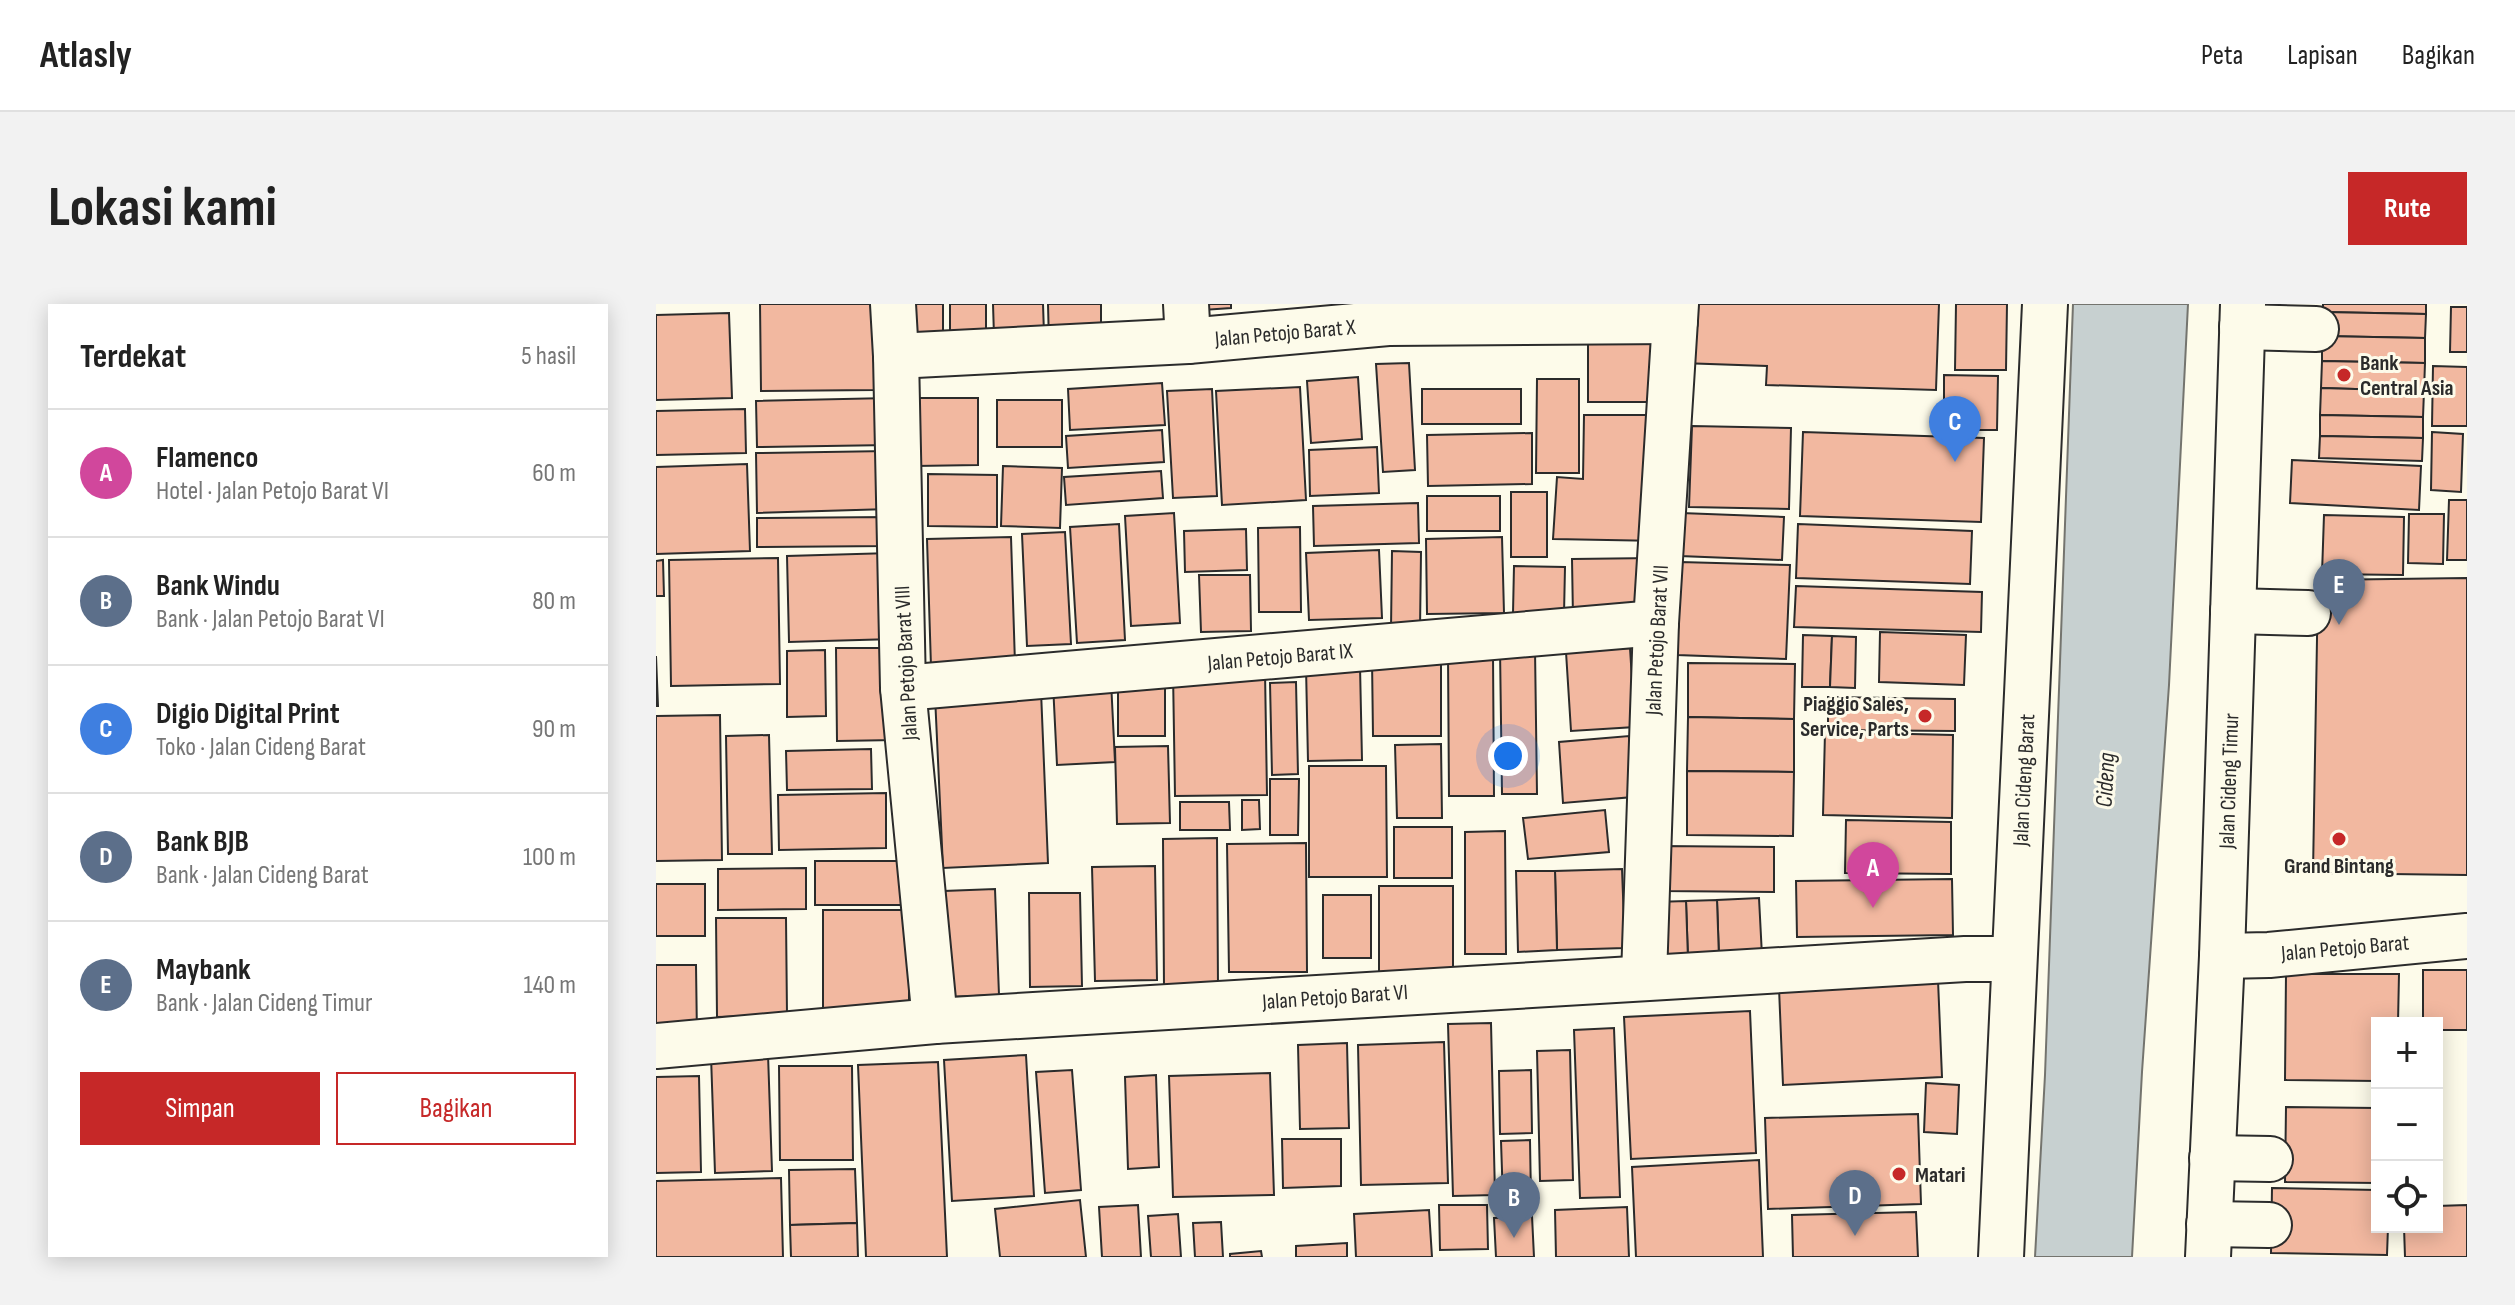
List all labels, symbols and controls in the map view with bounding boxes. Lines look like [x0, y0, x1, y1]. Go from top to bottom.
text: Atlasly [40, 33, 132, 78]
text: Peta [2201, 39, 2243, 72]
text: Lapisan [2287, 39, 2358, 72]
text: Bagikan [2402, 39, 2475, 72]
button: Rute [2348, 172, 2467, 245]
text: Lokasi kami [48, 175, 277, 242]
street label: Jalan Petojo Barat X [1213, 314, 1357, 353]
text: Terdekat [80, 336, 186, 377]
text: 5 hasil [521, 341, 576, 372]
place label: Bank Central Asia [2360, 350, 2454, 402]
marker: Bank Central Asia [2335, 366, 2353, 384]
pin: C [1929, 396, 1981, 462]
text: Flamenco [156, 440, 258, 476]
text: A [100, 458, 112, 489]
text: 60 m [532, 458, 576, 489]
text: Hotel · Jalan Petojo Barat VI [156, 476, 389, 507]
pin: E [2313, 559, 2365, 625]
street label: Jalan Petojo Barat VII [1640, 564, 1675, 717]
text: Bank Windu [156, 568, 280, 604]
street label: Jalan Petojo Barat VIII [889, 585, 924, 742]
text: B [100, 586, 112, 617]
text: 80 m [532, 586, 576, 617]
text: Bank · Jalan Petojo Barat VI [156, 604, 385, 635]
street label: Jalan Petojo Barat IX [1206, 638, 1354, 677]
place label: Piaggio Sales, Service, Parts [1800, 691, 1909, 743]
text: Digio Digital Print [156, 696, 340, 732]
marker: Piaggio Sales, Service, Parts [1916, 707, 1934, 725]
street label: Jalan Cideng Barat [2007, 713, 2041, 848]
street label: Jalan Cideng Timur [2214, 713, 2245, 850]
text: C [99, 714, 113, 745]
text: 90 m [532, 714, 576, 745]
text: Toko · Jalan Cideng Barat [156, 732, 366, 763]
your location [1488, 736, 1528, 776]
water label: Cideng [2090, 752, 2121, 808]
text: Bank BJB [156, 824, 249, 860]
marker: Grand Bintang [2330, 830, 2348, 848]
text: D [99, 842, 113, 873]
text: 100 m [523, 842, 576, 873]
pin: A [1847, 842, 1899, 908]
place label: Grand Bintang [2284, 853, 2394, 880]
text: Bank · Jalan Cideng Barat [156, 860, 369, 891]
street label: Jalan Petojo Barat [2279, 929, 2410, 968]
text: Maybank [156, 952, 251, 988]
text: E [100, 970, 112, 1001]
text: 140 m [524, 970, 576, 1001]
street label: Jalan Petojo Barat VI [1260, 979, 1409, 1016]
text: Bank · Jalan Cideng Timur [156, 988, 372, 1019]
map controls [2371, 1017, 2443, 1233]
button: + [2371, 1017, 2443, 1089]
button: Simpan [80, 1072, 320, 1145]
button: Bagikan [336, 1072, 576, 1145]
button: − [2371, 1089, 2443, 1161]
button: locate [2371, 1161, 2443, 1233]
place label: Matari [1915, 1162, 1965, 1189]
marker: Matari [1890, 1165, 1908, 1183]
pin: D [1829, 1170, 1881, 1236]
pin: B [1488, 1172, 1540, 1238]

